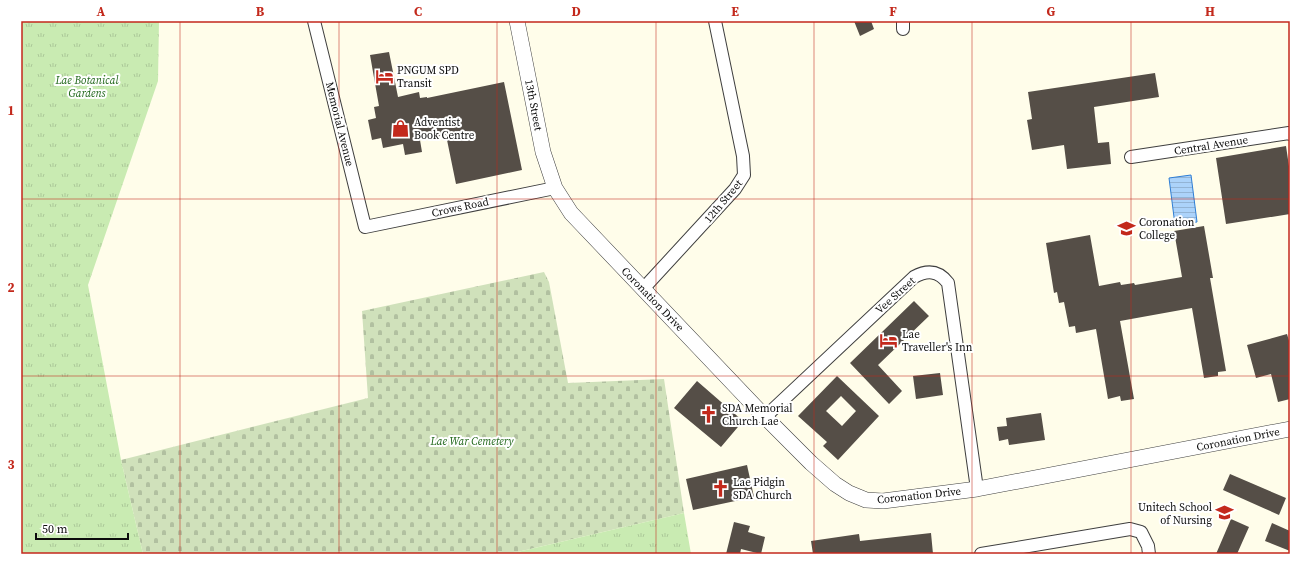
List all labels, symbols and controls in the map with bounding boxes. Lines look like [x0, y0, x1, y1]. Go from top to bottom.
text: A [97, 3, 106, 20]
text: B [256, 3, 265, 20]
text: C [414, 3, 422, 20]
text: D [571, 3, 581, 20]
text: E [731, 3, 739, 20]
text: F [889, 3, 897, 20]
text: G [1047, 3, 1056, 20]
text: H [1205, 3, 1215, 20]
place label: PNGUM SPD Transit [397, 63, 459, 91]
hotel icon: PNGUM SPD Transit [374, 66, 394, 86]
park label: Lae Botanical Gardens [54, 73, 120, 101]
street label: 13th Street [521, 78, 546, 133]
street label: Memorial Avenue [322, 80, 357, 168]
text: 1 [7, 102, 15, 119]
place label: Adventist Book Centre [414, 115, 475, 143]
shop icon: Adventist Book Centre [391, 118, 411, 138]
street label: Central Avenue [1173, 132, 1250, 159]
street label: 12th Street [701, 176, 746, 226]
street label: Crows Road [430, 194, 491, 221]
place label: Coronation College [1139, 215, 1195, 243]
school or university icon: Coronation College [1116, 218, 1136, 238]
street label: Coronation Drive [618, 264, 688, 335]
street label: Vee Street [872, 273, 919, 317]
text: 2 [7, 279, 15, 296]
place label: Lae Traveller's Inn [902, 327, 973, 355]
hotel icon: Lae Traveller's Inn [879, 330, 899, 350]
place label: SDA Memorial Church Lae [722, 401, 793, 429]
church icon: SDA Memorial Church Lae [699, 404, 719, 424]
street label: Coronation Drive [1195, 424, 1281, 455]
park label: Lae War Cemetery [429, 434, 514, 449]
text: 3 [7, 456, 15, 473]
place label: Lae Pidgin SDA Church [733, 475, 792, 503]
church icon: Lae Pidgin SDA Church [710, 478, 730, 498]
street label: Coronation Drive [876, 484, 962, 507]
place label: Unitech School of Nursing [1138, 500, 1212, 528]
school or university icon: Unitech School of Nursing [1215, 503, 1235, 523]
scale bar [36, 515, 128, 541]
text: 50 m [42, 521, 68, 537]

